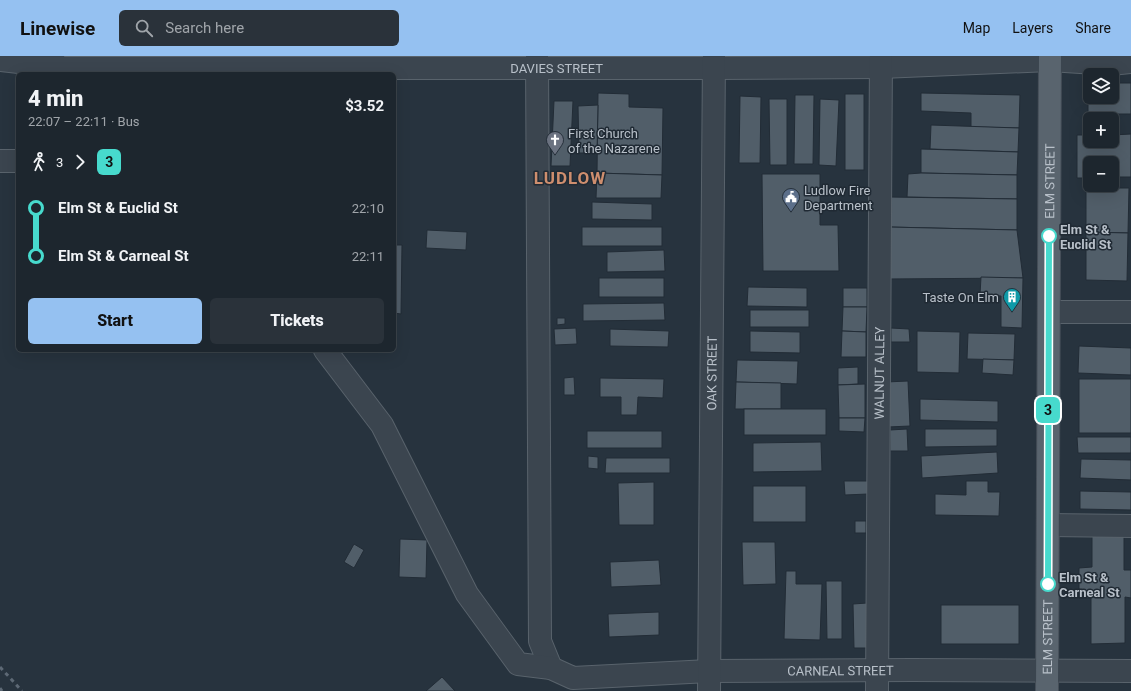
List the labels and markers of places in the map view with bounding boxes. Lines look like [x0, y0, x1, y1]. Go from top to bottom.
place label: First Church of the Nazarene [568, 126, 660, 156]
church icon: First Church of the Nazarene [545, 130, 565, 155]
place label: Ludlow Fire Department [804, 183, 873, 213]
public building icon: Ludlow Fire Department [781, 187, 801, 212]
place label: Elm St & Euclid St [1060, 222, 1112, 252]
marker: Elm St & Euclid St [1041, 228, 1057, 244]
building icon: Taste On Elm [1002, 287, 1022, 312]
place label: Taste On Elm [923, 290, 999, 305]
place label: Elm St & Carneal St [1059, 570, 1120, 600]
marker: Elm St & Carneal St [1040, 576, 1056, 592]

